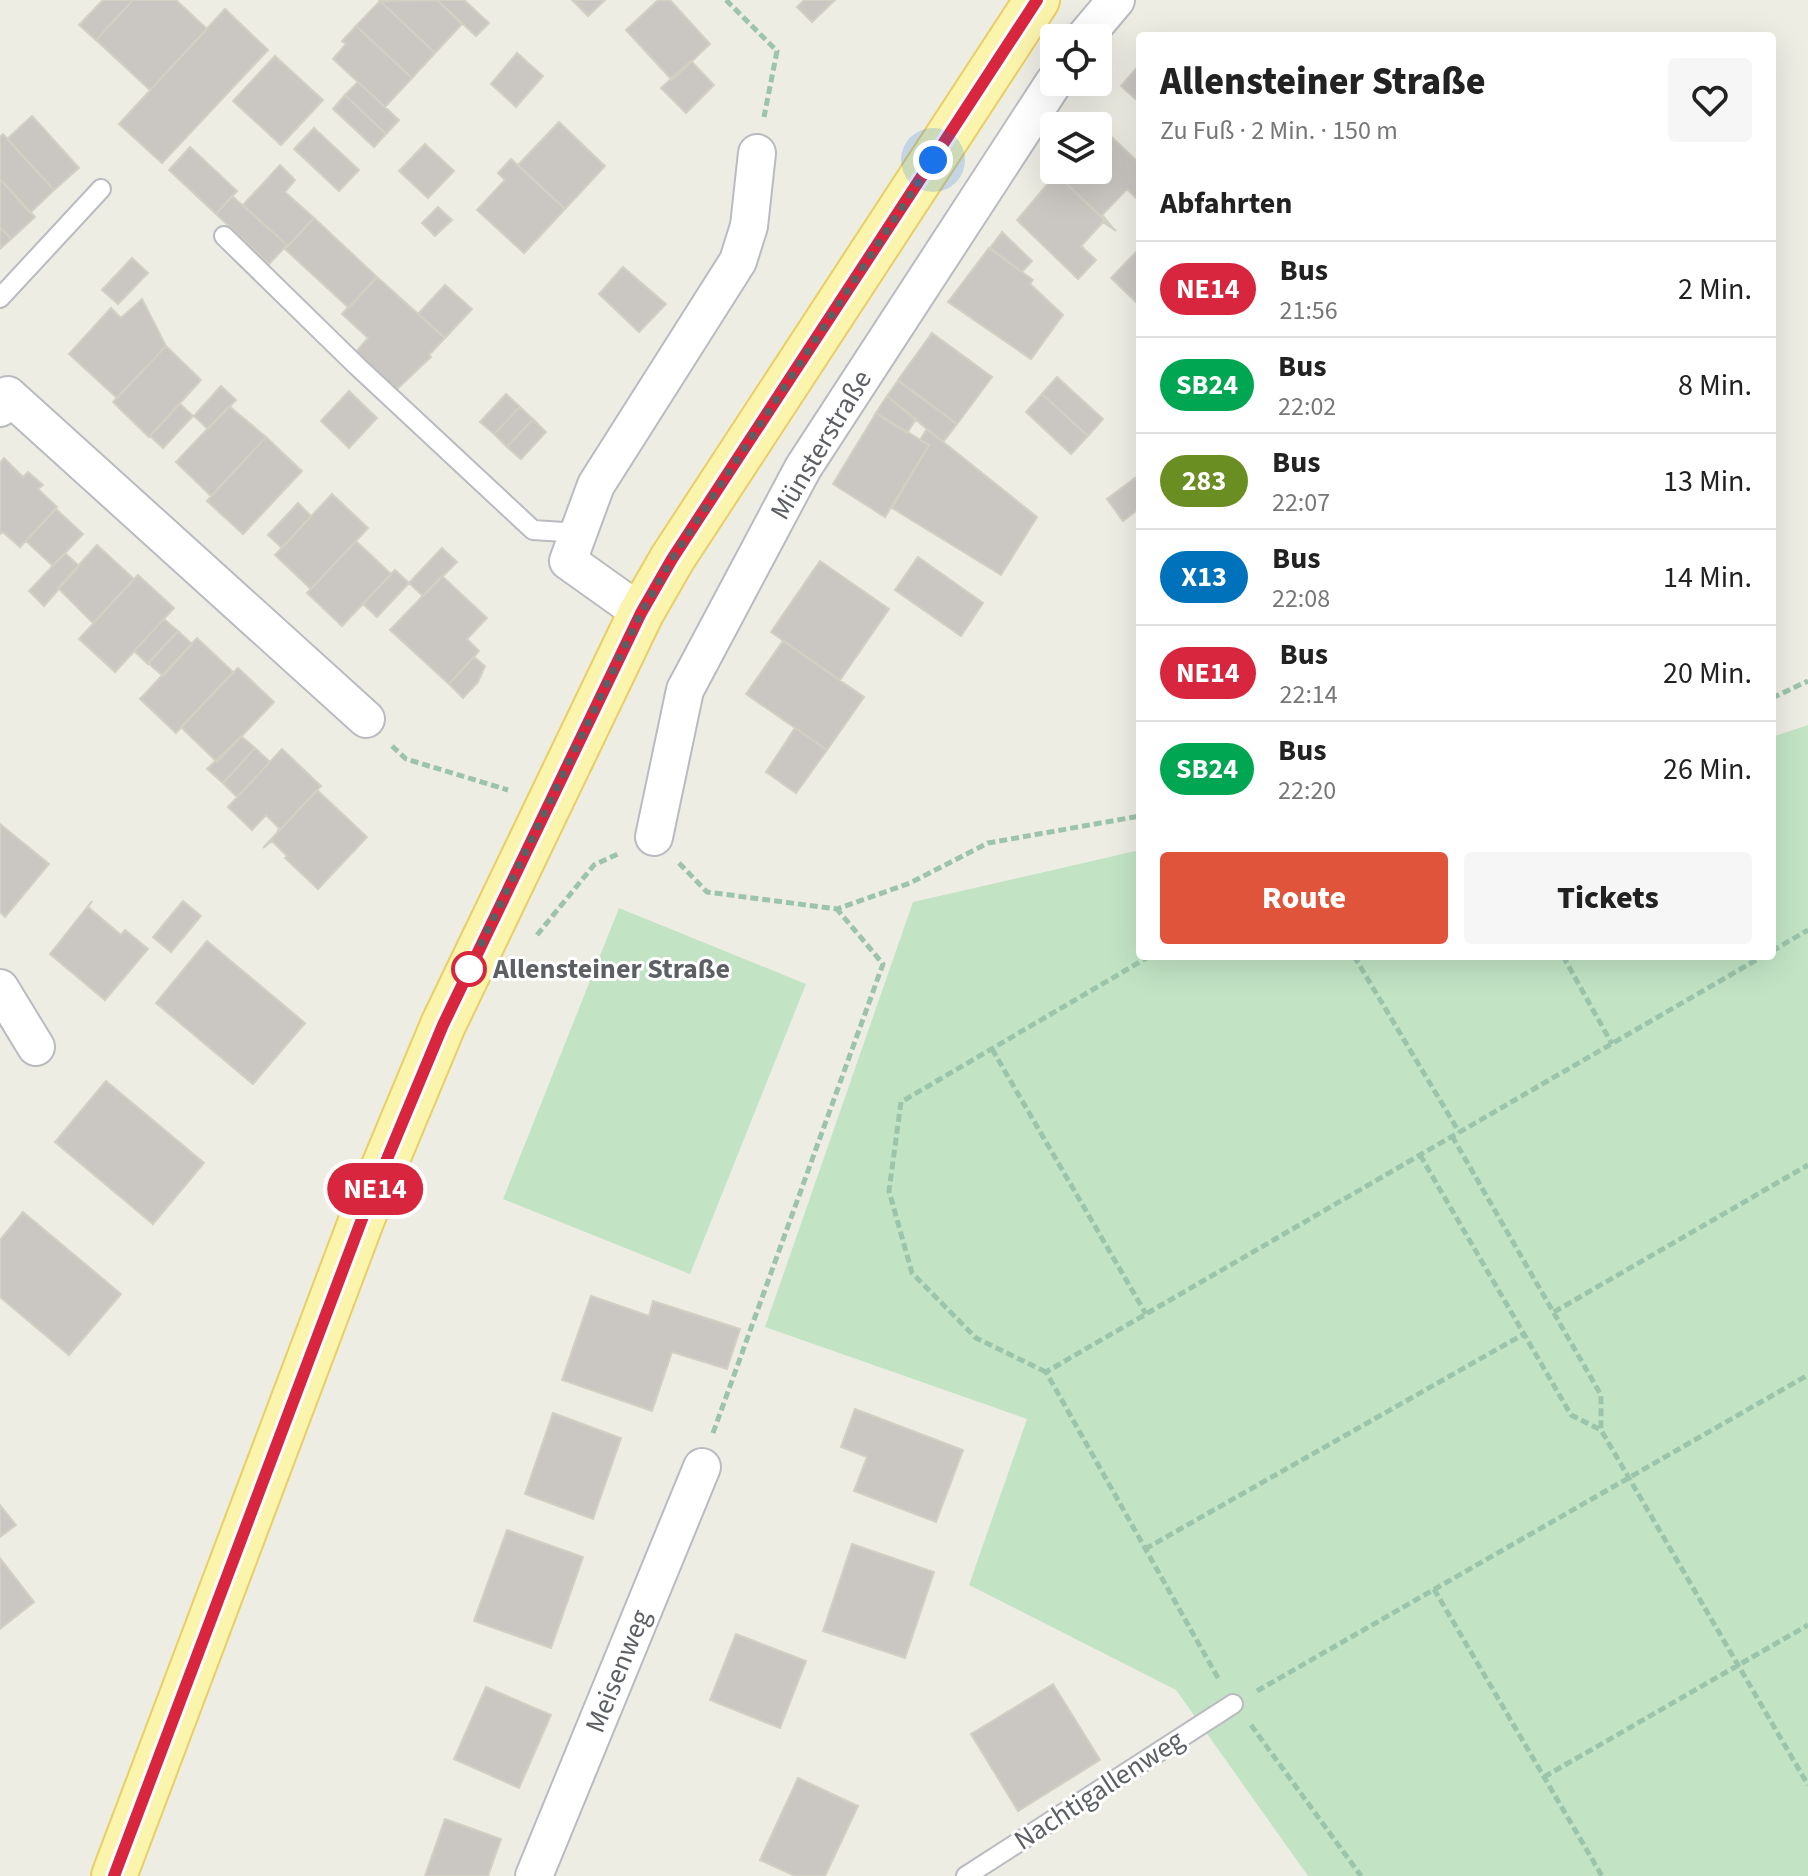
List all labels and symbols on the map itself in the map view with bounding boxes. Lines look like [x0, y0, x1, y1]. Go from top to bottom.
your location [913, 140, 953, 180]
street label: Münsterstraße [760, 362, 882, 528]
place label: Allensteiner Straße [492, 949, 730, 989]
marker: Allensteiner Straße [452, 952, 486, 986]
line badge: NE14 [319, 1163, 431, 1215]
street label: Meisenweg [575, 1603, 661, 1739]
street label: Nachtigallenweg [1006, 1720, 1192, 1860]

